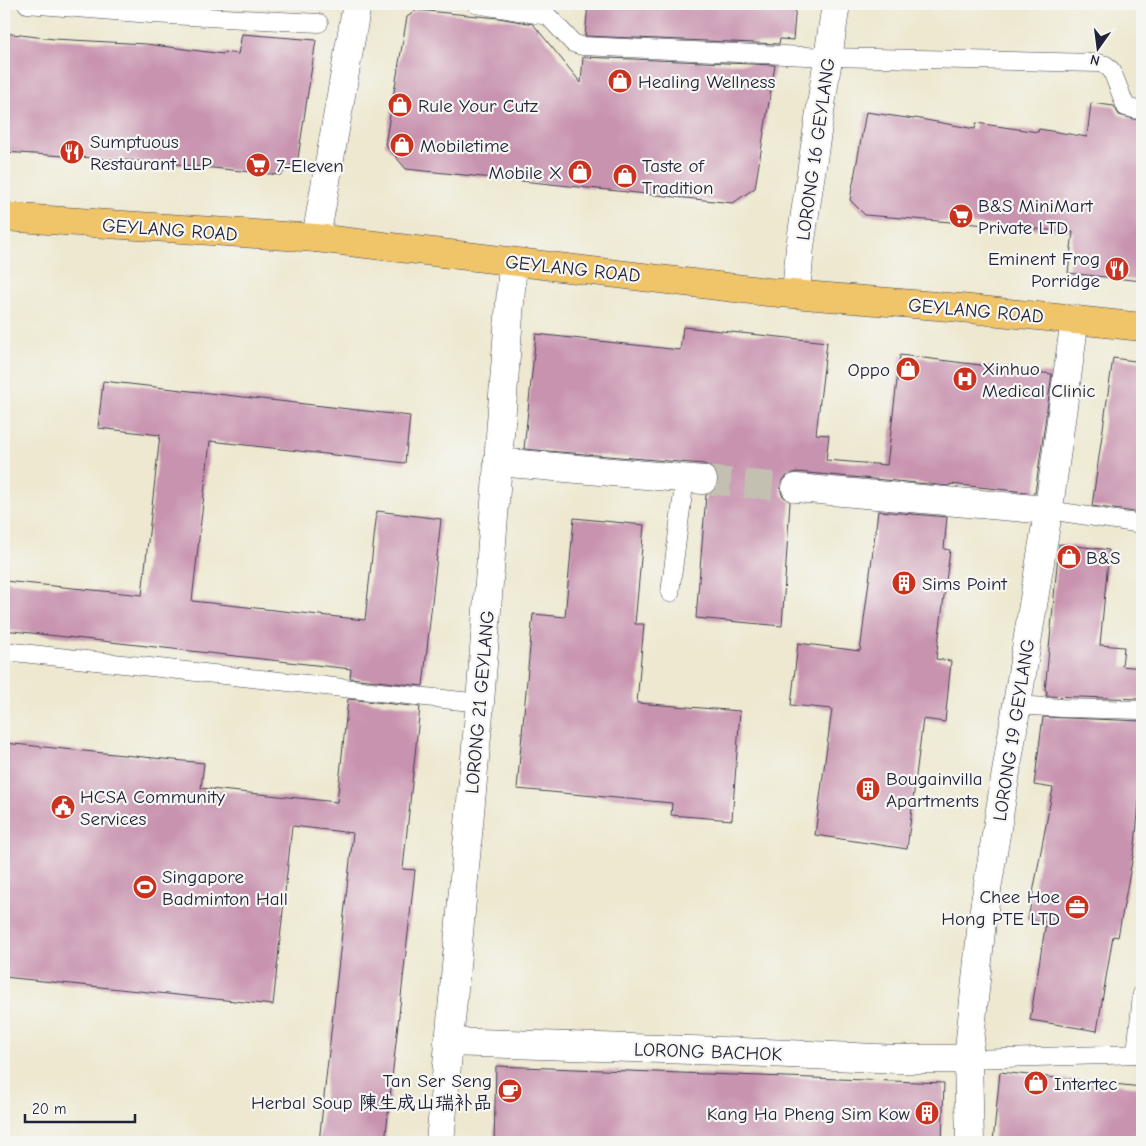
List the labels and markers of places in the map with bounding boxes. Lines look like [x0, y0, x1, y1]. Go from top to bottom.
shop icon: Healing Wellness [607, 68, 633, 94]
place label: Healing Wellness [638, 71, 775, 93]
shop icon: Rule Your Cutz [387, 92, 413, 118]
place label: Rule Your Cutz [418, 95, 538, 117]
place label: Sumptuous Restaurant LLP [90, 131, 212, 175]
shop icon: Mobiletime [389, 132, 415, 158]
place label: Mobiletime [420, 135, 509, 157]
restaurant icon: Sumptuous Restaurant LLP [59, 139, 85, 165]
supermarket icon: 7-Eleven [245, 152, 271, 178]
place label: 7-Eleven [276, 155, 344, 177]
place label: Taste of Tradition [642, 155, 714, 199]
shop icon: Mobile X [567, 159, 593, 185]
place label: Mobile X [489, 162, 562, 184]
shop icon: Taste of Tradition [612, 163, 638, 189]
place label: B&S MiniMart Private LTD [978, 195, 1093, 239]
supermarket icon: B&S MiniMart Private LTD [948, 203, 974, 229]
place label: Eminent Frog Porridge [988, 248, 1100, 292]
restaurant icon: Eminent Frog Porridge [1104, 256, 1130, 282]
shop icon: Oppo [895, 356, 921, 382]
place label: Xinhuo Medical Clinic [982, 358, 1095, 402]
place label: Oppo [848, 359, 890, 381]
hospital icon: Xinhuo Medical Clinic [952, 366, 978, 392]
shop icon: B&S [1056, 544, 1082, 570]
place label: B&S [1086, 547, 1121, 569]
building icon: Sims Point [891, 570, 917, 596]
place label: Sims Point [922, 573, 1007, 595]
place label: Bougainvilla Apartments [886, 768, 983, 812]
building icon: Bougainvilla Apartments [855, 776, 881, 802]
place label: HCSA Community Services [80, 786, 225, 830]
public building icon: HCSA Community Services [50, 794, 76, 820]
place label: Singapore Badminton Hall [162, 866, 288, 910]
sports icon: Singapore Badminton Hall [132, 874, 158, 900]
place label: Chee Hoe Hong PTE LTD [941, 886, 1060, 930]
office icon: Chee Hoe Hong PTE LTD [1064, 894, 1090, 920]
place label: Tan Ser Seng Herbal Soup 陳生成山瑞补品 [251, 1070, 492, 1114]
shop icon: Intertec [1023, 1070, 1049, 1096]
place label: Intertec [1054, 1073, 1117, 1095]
cafe icon: Tan Ser Seng Herbal Soup 陳生成山瑞补品 [497, 1078, 523, 1104]
building icon: Kang Ha Pheng Sim Kow [914, 1100, 940, 1126]
place label: Kang Ha Pheng Sim Kow [707, 1103, 911, 1125]

